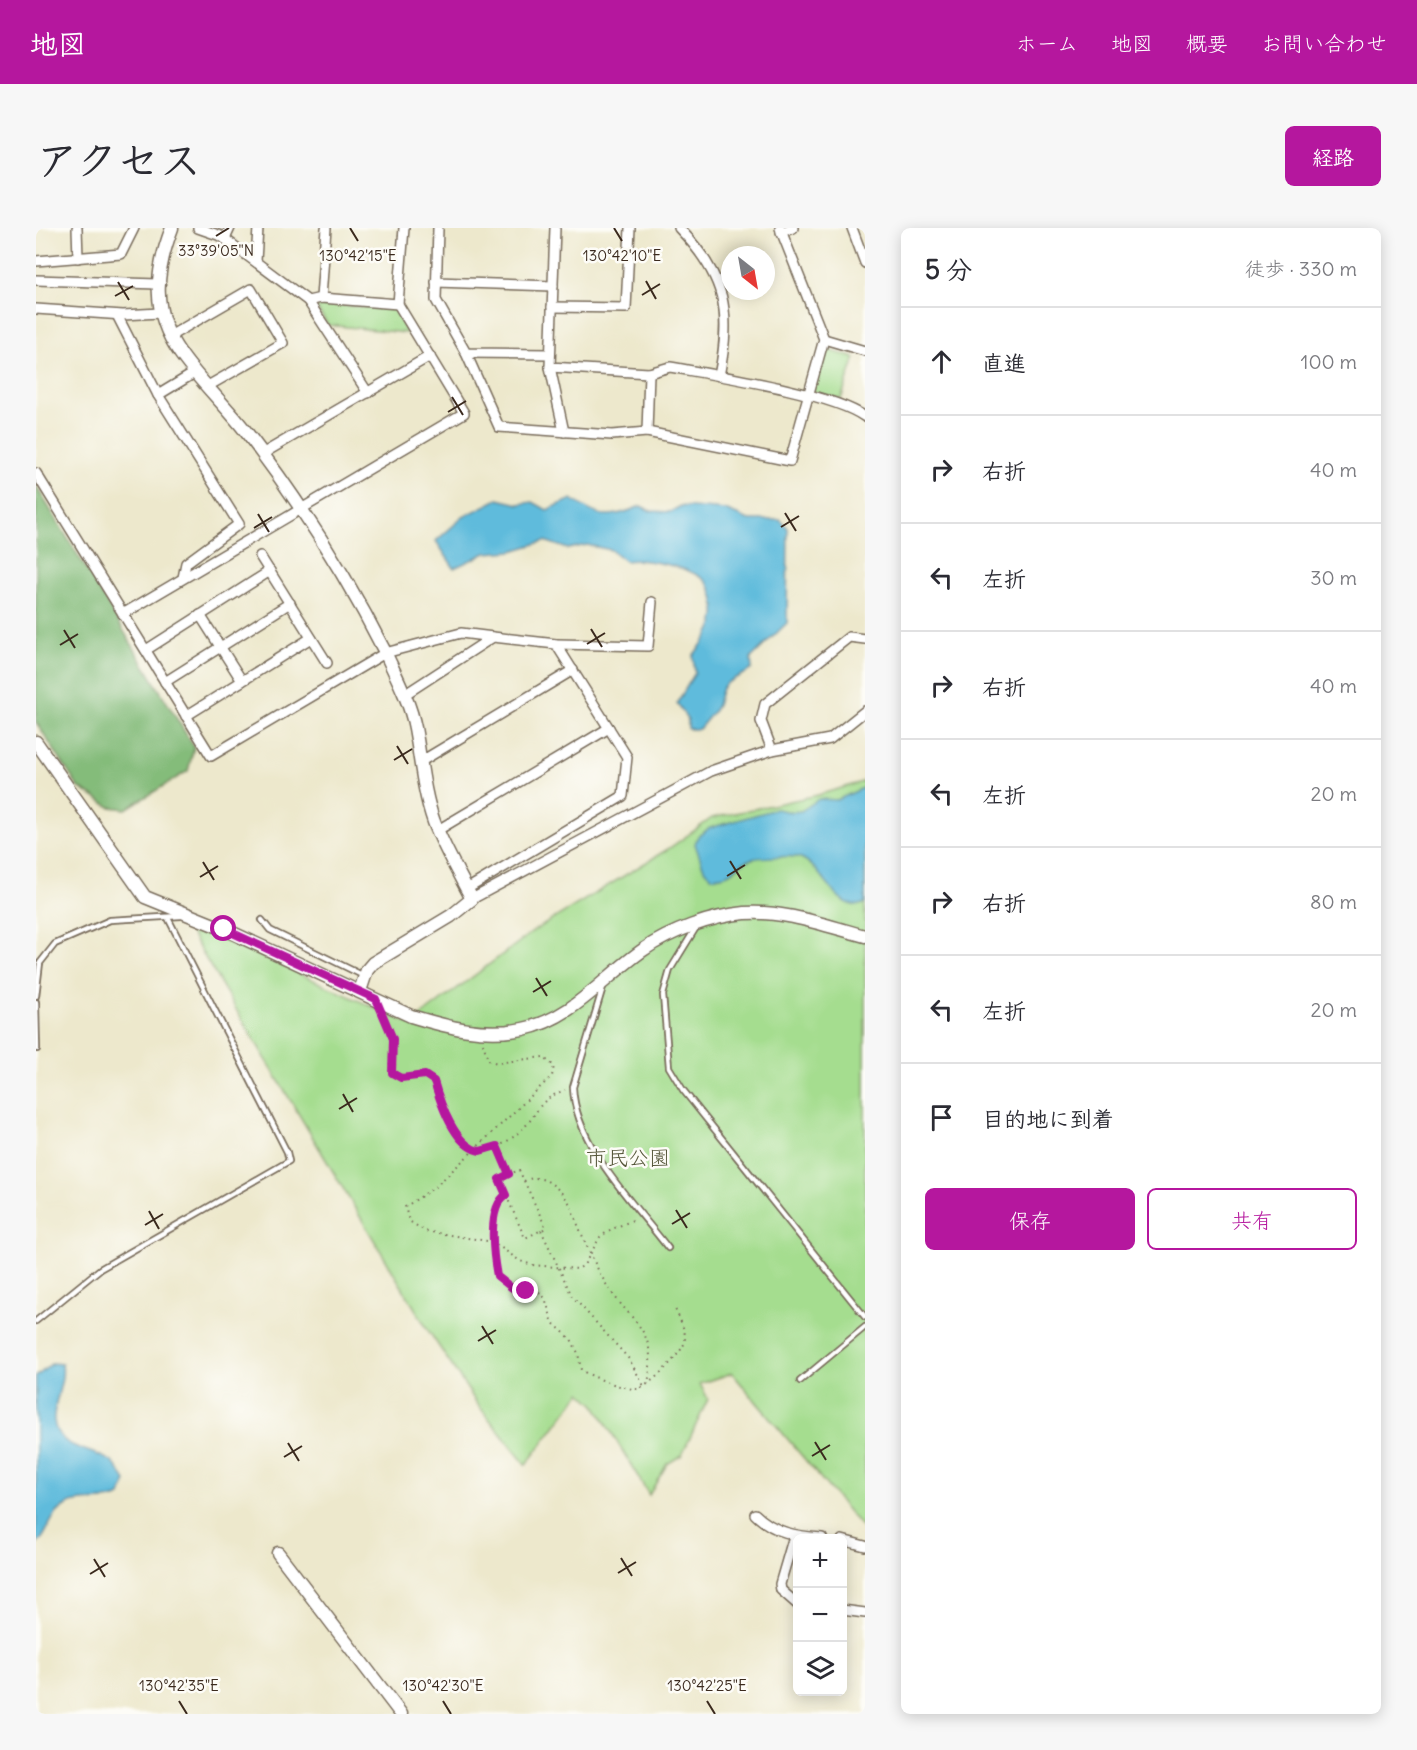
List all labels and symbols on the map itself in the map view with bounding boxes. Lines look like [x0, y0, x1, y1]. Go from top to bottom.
text: 33°39'05"N [178, 241, 254, 260]
text: 130°42'15"E [319, 246, 397, 265]
text: 130°42'10"E [583, 246, 661, 265]
north arrow [721, 246, 775, 300]
route start [210, 915, 236, 941]
park label: 市民公園 [586, 1144, 670, 1171]
route end [512, 1277, 538, 1303]
text: 130°42'35"E [139, 1676, 219, 1695]
text: 130°42'30"E [402, 1676, 484, 1695]
text: 130°42'25"E [667, 1676, 747, 1695]

